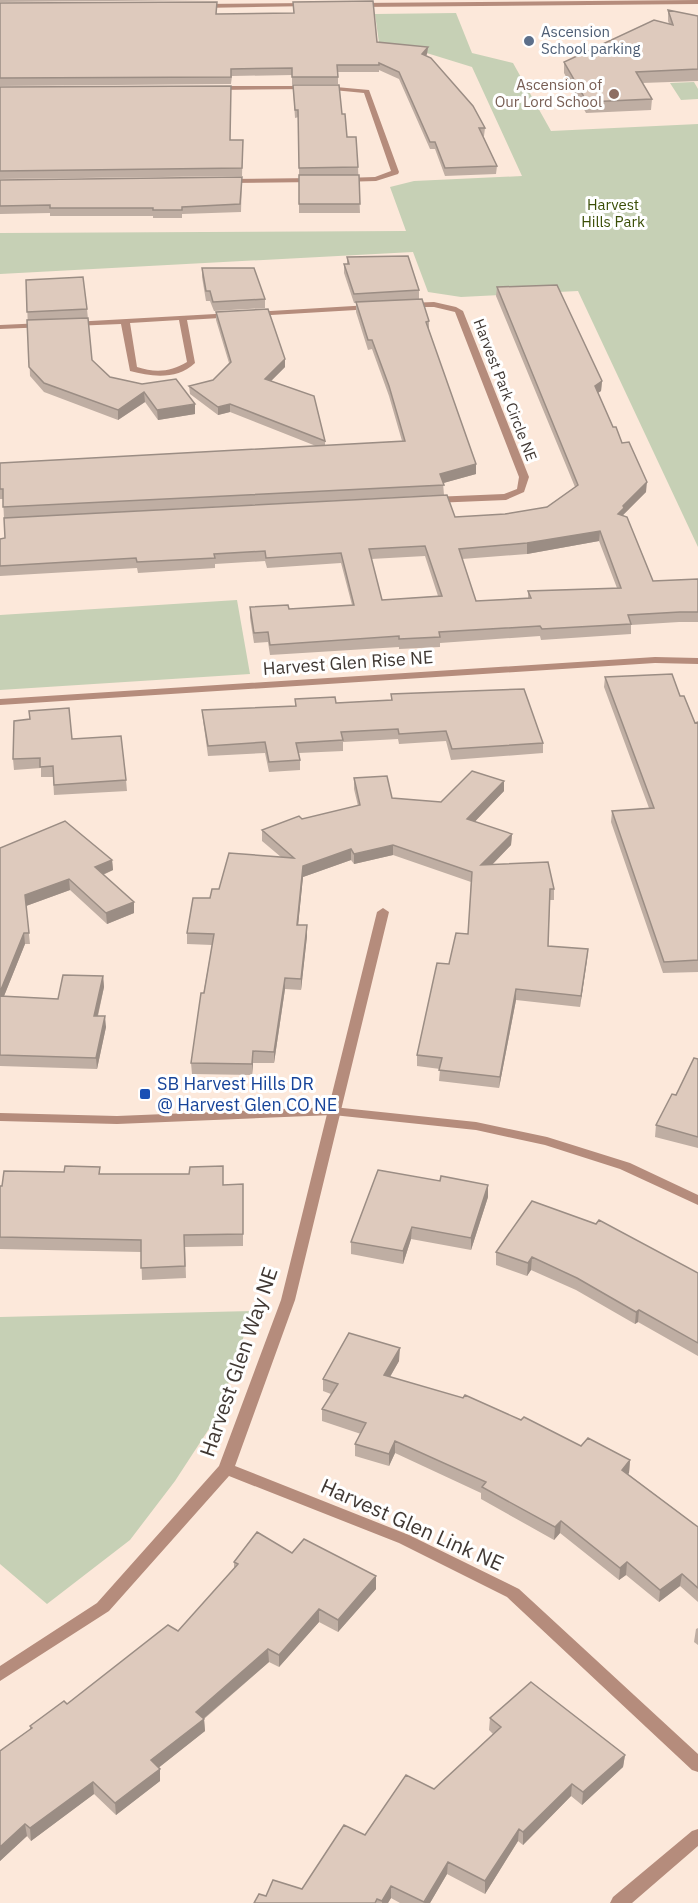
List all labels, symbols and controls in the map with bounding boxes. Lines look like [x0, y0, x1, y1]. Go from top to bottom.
place label: Ascension School parking [541, 22, 641, 58]
marker: Ascension School parking [522, 34, 536, 48]
place label: Ascension of Our Lord School [495, 75, 602, 111]
marker: Ascension of Our Lord School [607, 87, 621, 101]
park label: Harvest Hills Park [581, 195, 645, 231]
street label: Harvest Park Circle NE [470, 316, 541, 464]
street label: Harvest Glen Rise NE [262, 645, 434, 680]
place label: SB Harvest Hills DR @ Harvest Glen CO NE [157, 1072, 337, 1116]
marker: SB Harvest Hills DR @ Harvest Glen CO NE [138, 1087, 152, 1101]
street label: Harvest Glen Way NE [192, 1263, 284, 1460]
street label: Harvest Glen Link NE [316, 1471, 508, 1577]

